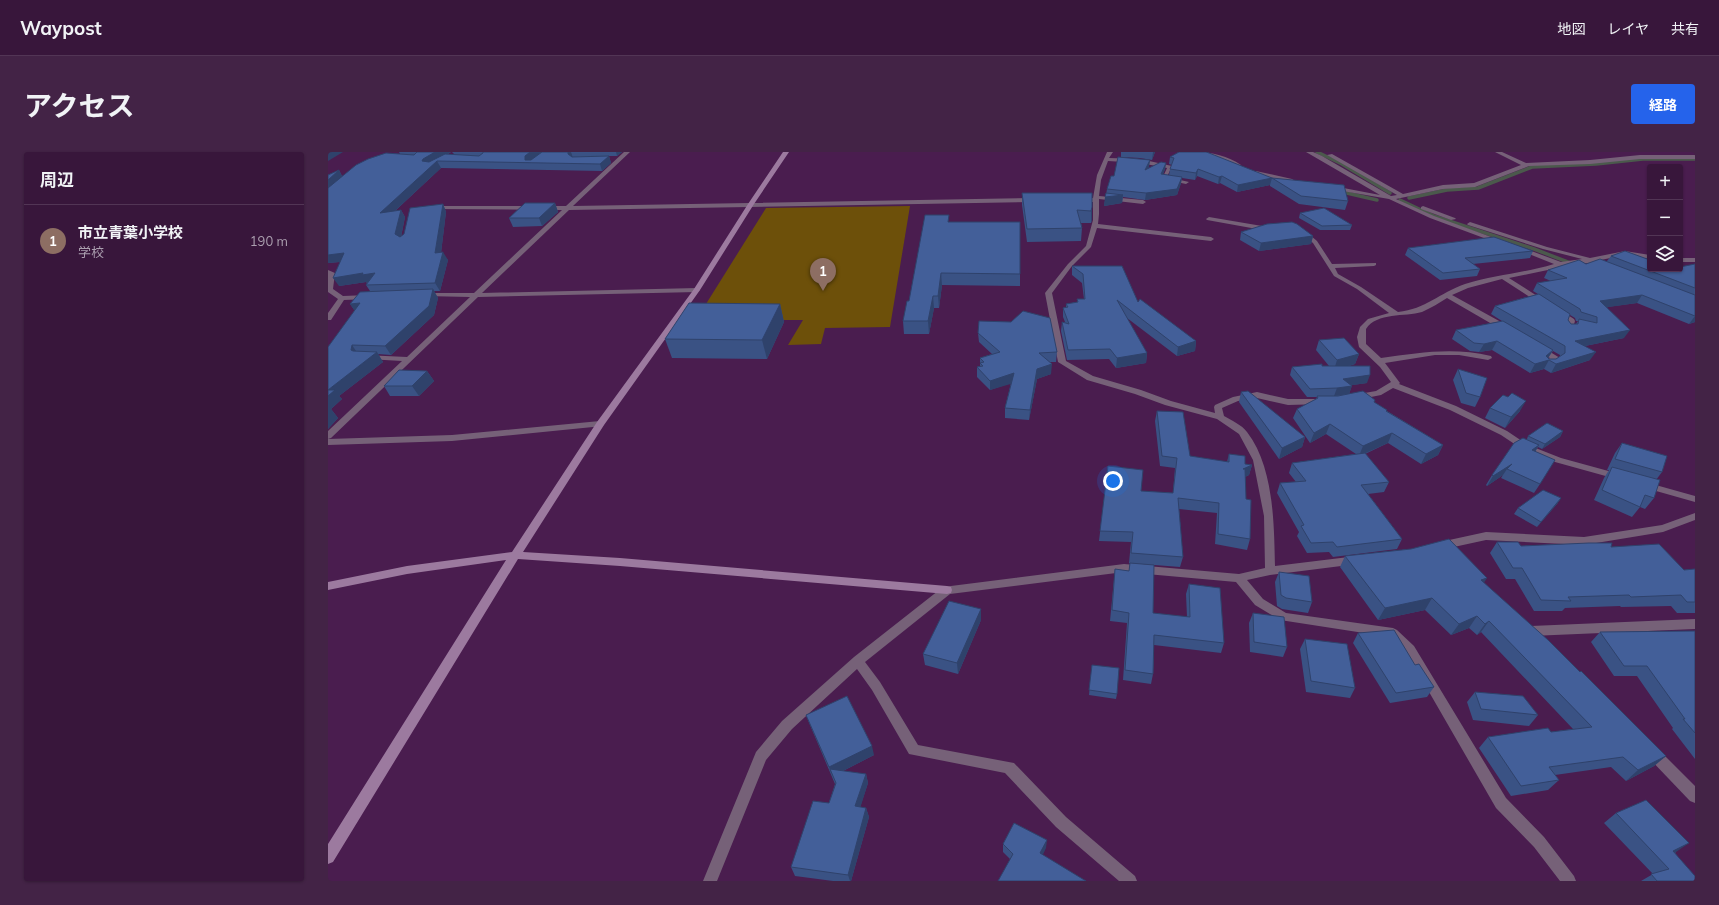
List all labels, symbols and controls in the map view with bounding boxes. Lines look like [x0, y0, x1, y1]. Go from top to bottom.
text: Waypost [20, 16, 102, 40]
text: 地図 [1557, 20, 1585, 38]
text: レイヤ [1607, 20, 1649, 38]
text: 共有 [1671, 20, 1699, 38]
button: 経路 [1631, 84, 1695, 124]
text: アクセス [24, 88, 135, 123]
map controls [1647, 164, 1683, 272]
button: + [1647, 164, 1683, 200]
text: 周辺 [40, 169, 74, 190]
button: − [1647, 200, 1683, 236]
text: 市立青葉小学校 [78, 223, 183, 242]
text: 1 [49, 233, 57, 249]
text: 190 m [250, 233, 288, 249]
button: layers [1647, 236, 1683, 272]
text: 学校 [78, 244, 104, 260]
pin: 1 [810, 258, 836, 291]
your location [1103, 471, 1123, 491]

